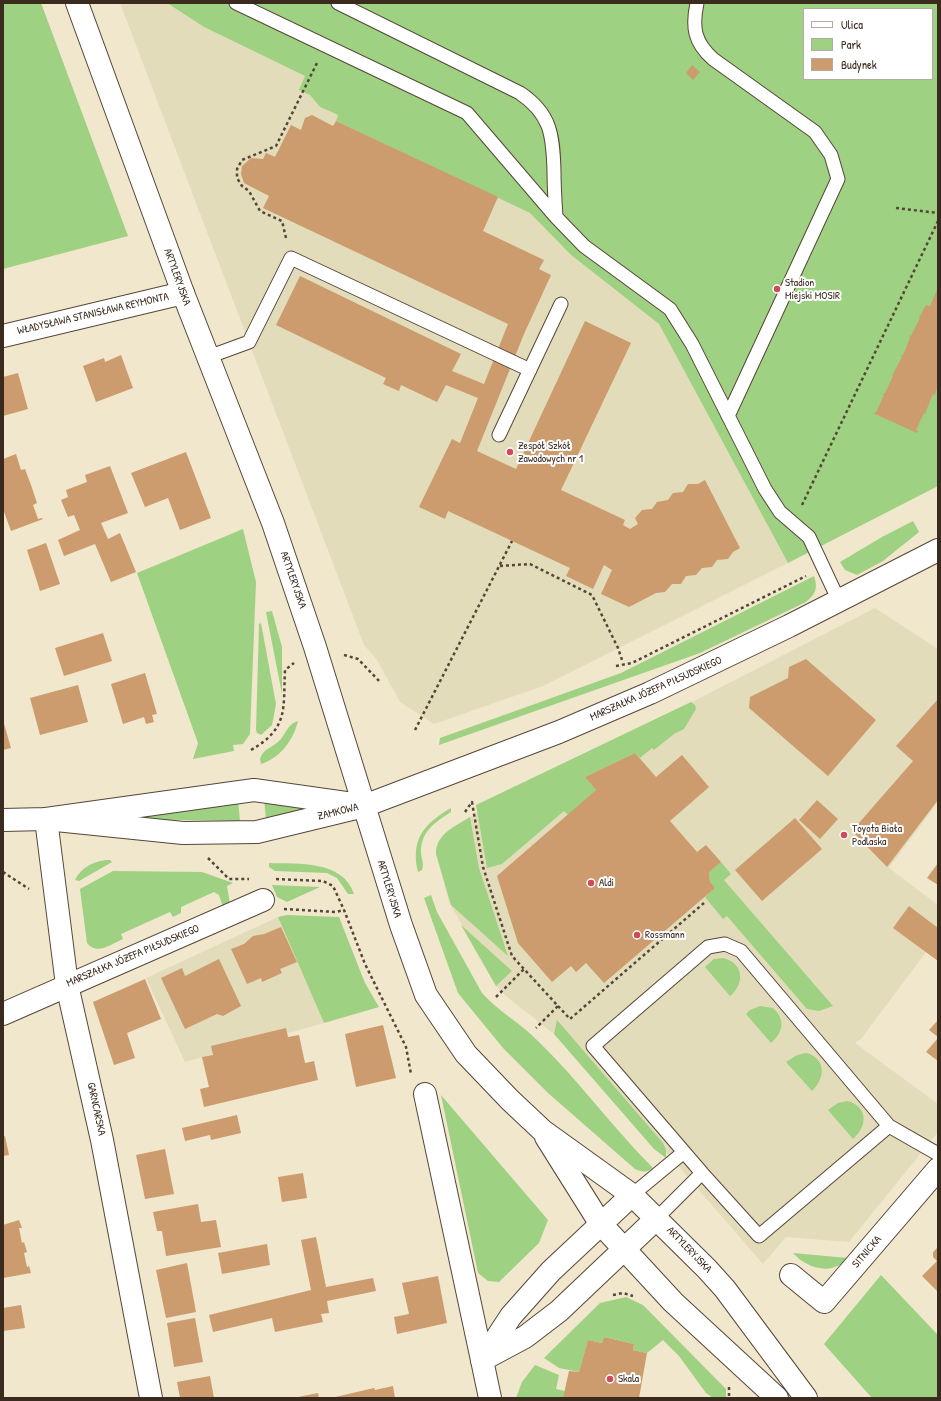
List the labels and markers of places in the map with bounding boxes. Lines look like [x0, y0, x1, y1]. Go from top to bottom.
place label: Stadion Miejski MOSIR [785, 276, 840, 302]
marker: Stadion Miejski MOSIR [772, 284, 782, 294]
place label: Zespół Szkół Zawodowych nr 1 [518, 439, 583, 465]
marker: Zespół Szkół Zawodowych nr 1 [505, 447, 515, 457]
place label: Toyota Biała Podlaska [852, 822, 902, 848]
marker: Toyota Biała Podlaska [839, 830, 849, 840]
place label: Aldi [599, 876, 614, 890]
marker: Aldi [586, 878, 596, 888]
place label: Rossmann [645, 928, 685, 942]
marker: Rossmann [632, 930, 642, 940]
place label: Skala [618, 1372, 639, 1386]
marker: Skala [605, 1374, 615, 1384]

